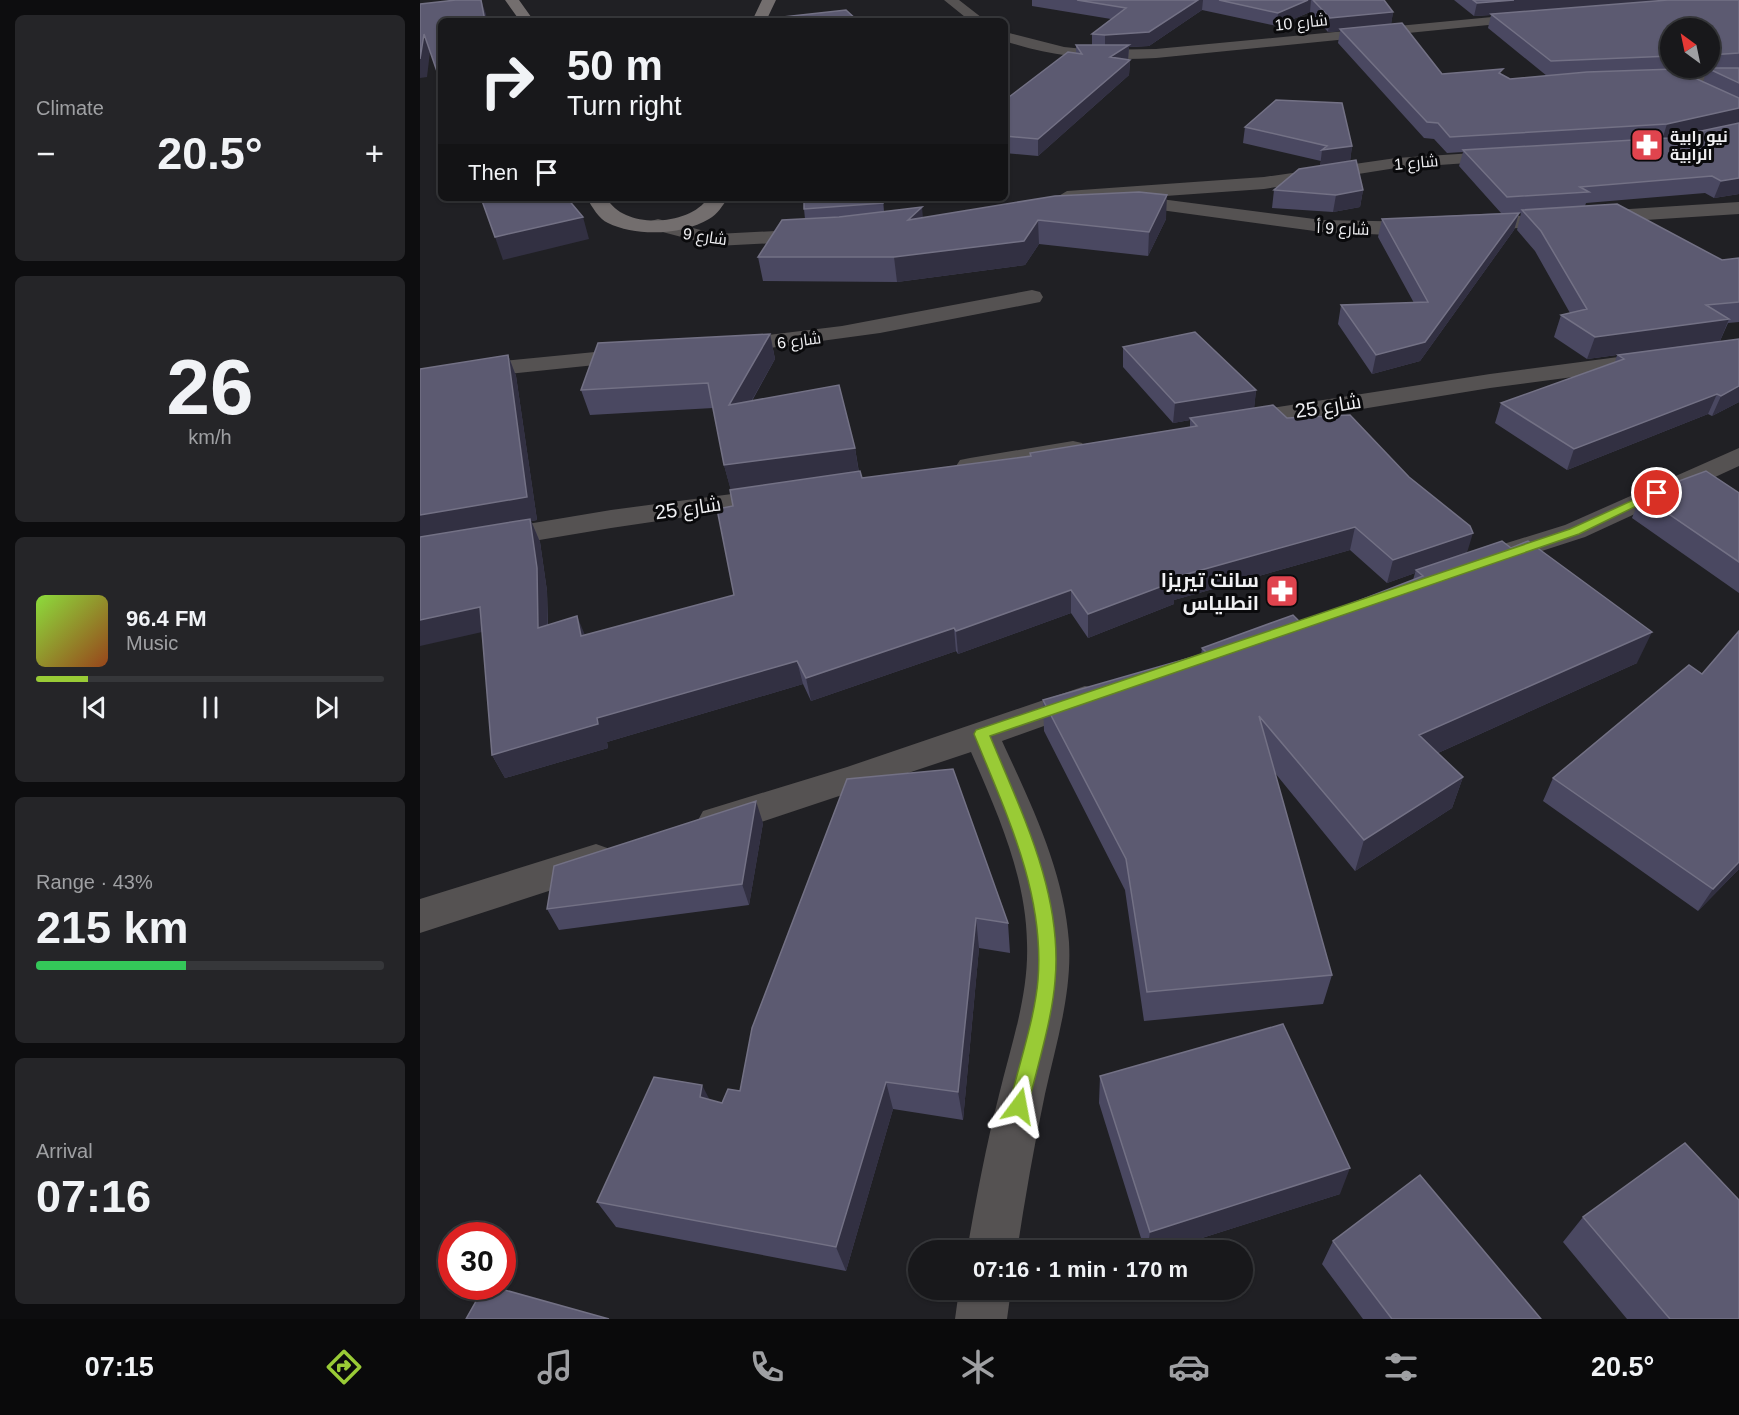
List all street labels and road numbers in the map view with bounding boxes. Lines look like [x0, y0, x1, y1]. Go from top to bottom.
street label: شارع 10 [1274, 11, 1329, 37]
street label: شارع 1 [1393, 152, 1439, 176]
street label: شارع 9 أ [1316, 218, 1370, 241]
street label: شارع 9 [681, 225, 728, 251]
street label: شارع 6 [776, 329, 822, 355]
street label: شارع 25 [1293, 390, 1363, 425]
street label: شارع 25 [654, 492, 723, 526]

